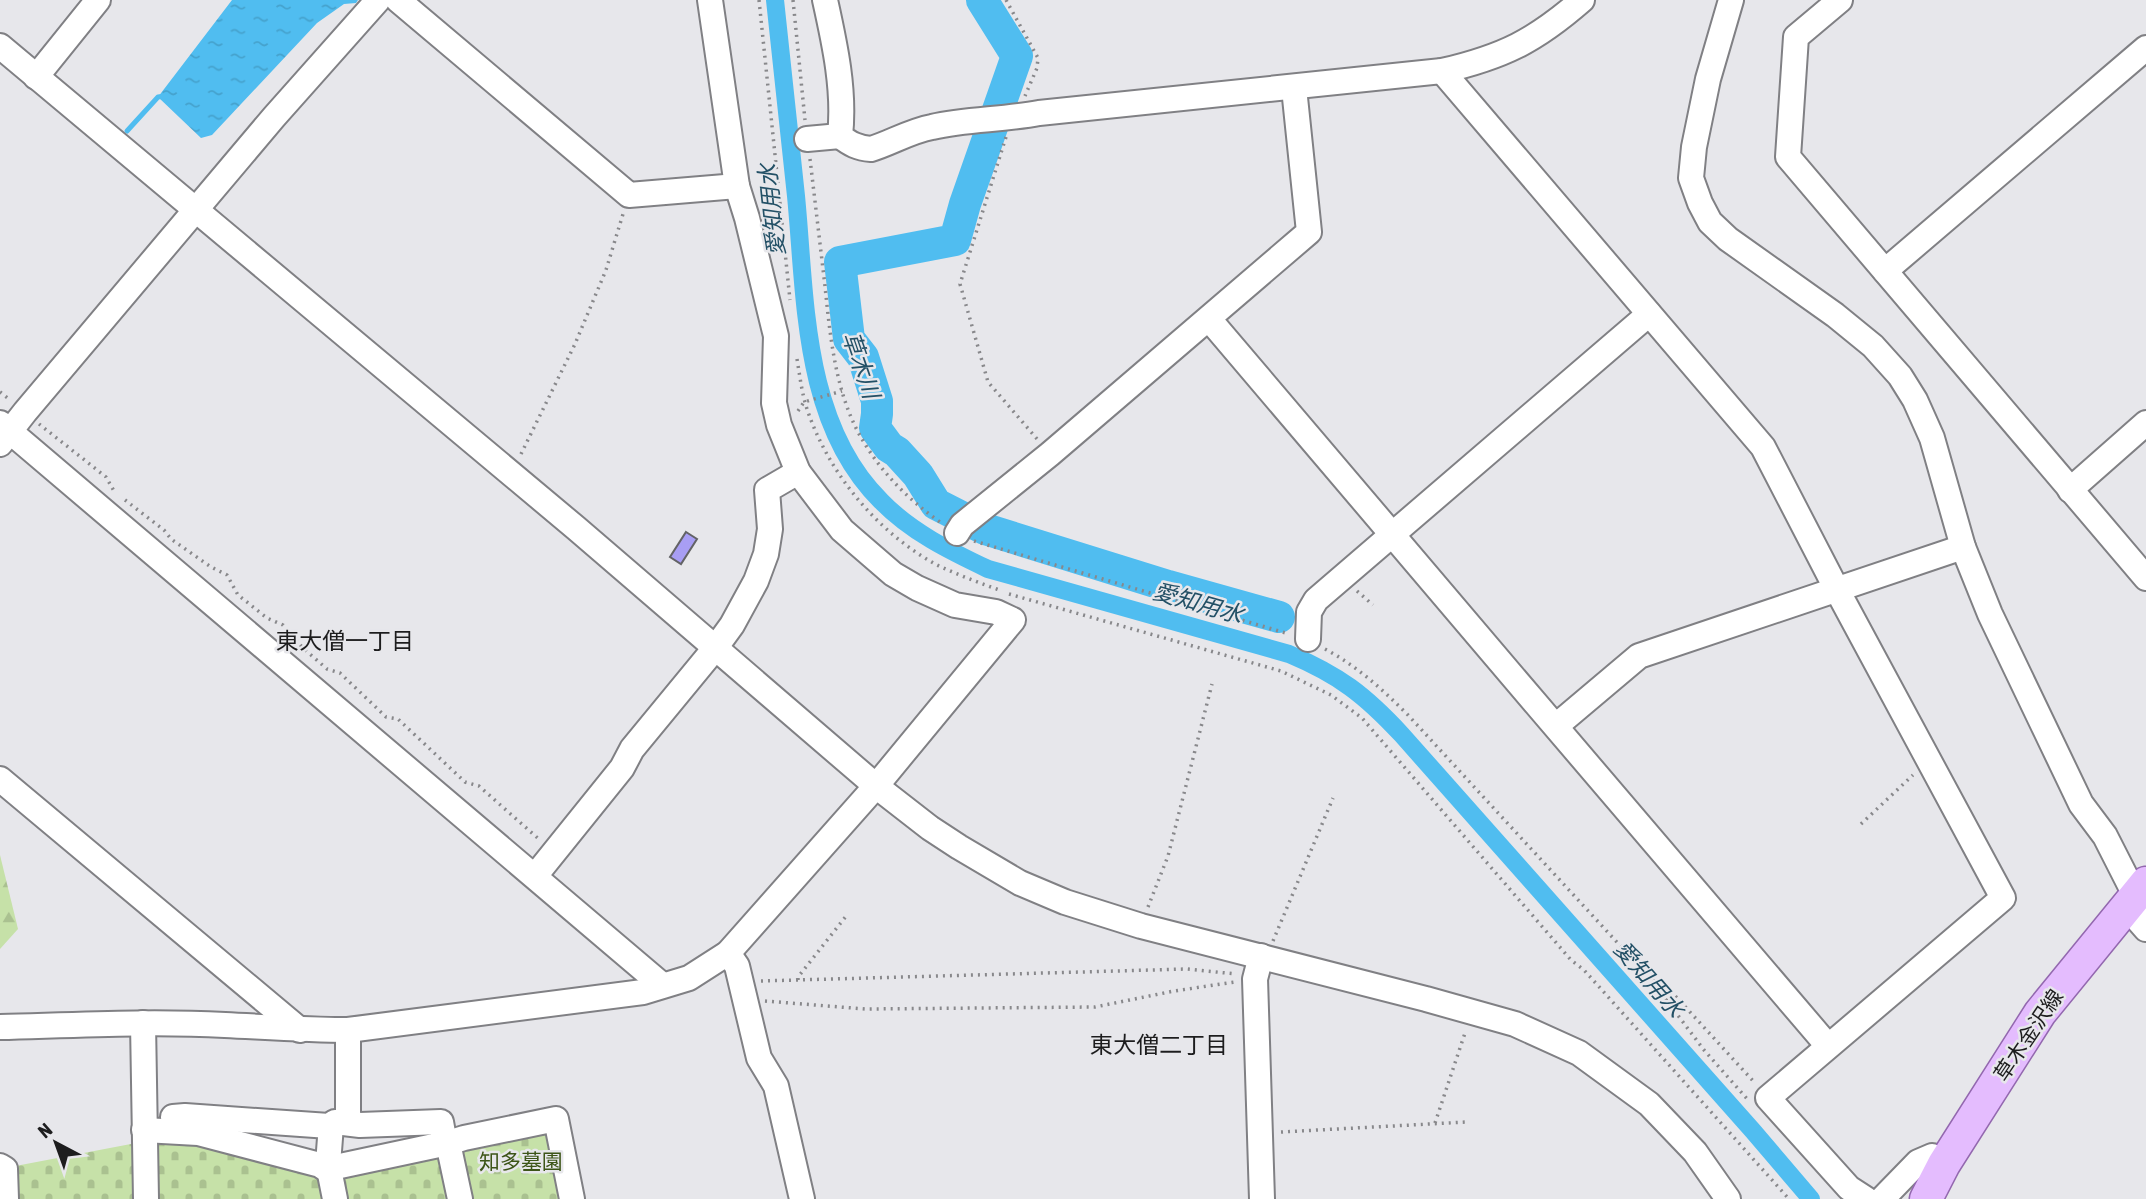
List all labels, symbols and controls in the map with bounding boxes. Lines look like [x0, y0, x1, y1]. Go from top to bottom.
water label: 愛知用水 [754, 160, 790, 257]
water label: 草木川 [837, 328, 886, 405]
water label: 愛知用水 [1150, 578, 1249, 629]
district label: 東大僧一丁目 [276, 628, 414, 654]
water label: 愛知用水 [1609, 936, 1691, 1025]
street label: 草木金沢線 [1989, 985, 2067, 1085]
district label: 東大僧二丁目 [1090, 1032, 1228, 1058]
north arrow [21, 1108, 91, 1178]
text: N [33, 1118, 56, 1142]
park label: 知多墓園 [479, 1149, 563, 1173]

